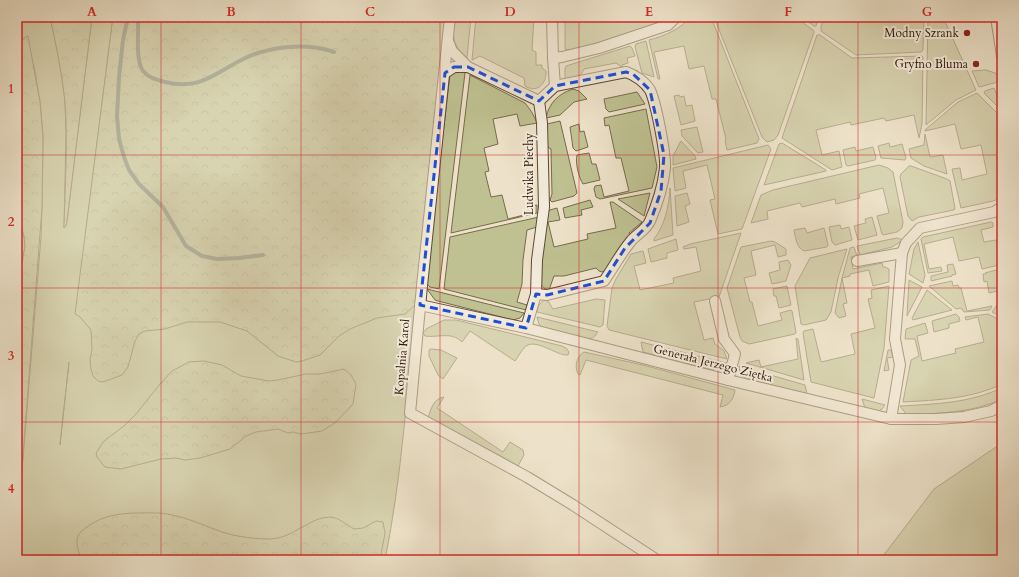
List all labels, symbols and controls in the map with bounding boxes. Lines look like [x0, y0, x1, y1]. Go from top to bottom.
text: A [87, 3, 97, 21]
text: B [226, 3, 236, 21]
text: C [365, 3, 375, 21]
text: D [504, 3, 516, 21]
text: E [645, 3, 653, 21]
text: F [784, 3, 792, 21]
text: G [922, 3, 933, 21]
place label: Modny Szrank [884, 25, 960, 41]
marker: Modny Szrank [962, 28, 972, 38]
place label: Gryfno Bluma [894, 56, 969, 72]
marker: Gryfno Bluma [971, 59, 981, 69]
text: 1 [8, 80, 14, 98]
street label: Ludwika Piechy [521, 132, 537, 215]
text: 2 [8, 213, 15, 231]
street label: Kopalnia Karol [391, 318, 413, 396]
street label: Generała Jerzego Ziętka [652, 340, 775, 386]
text: 3 [8, 347, 15, 365]
text: 4 [8, 480, 15, 498]

